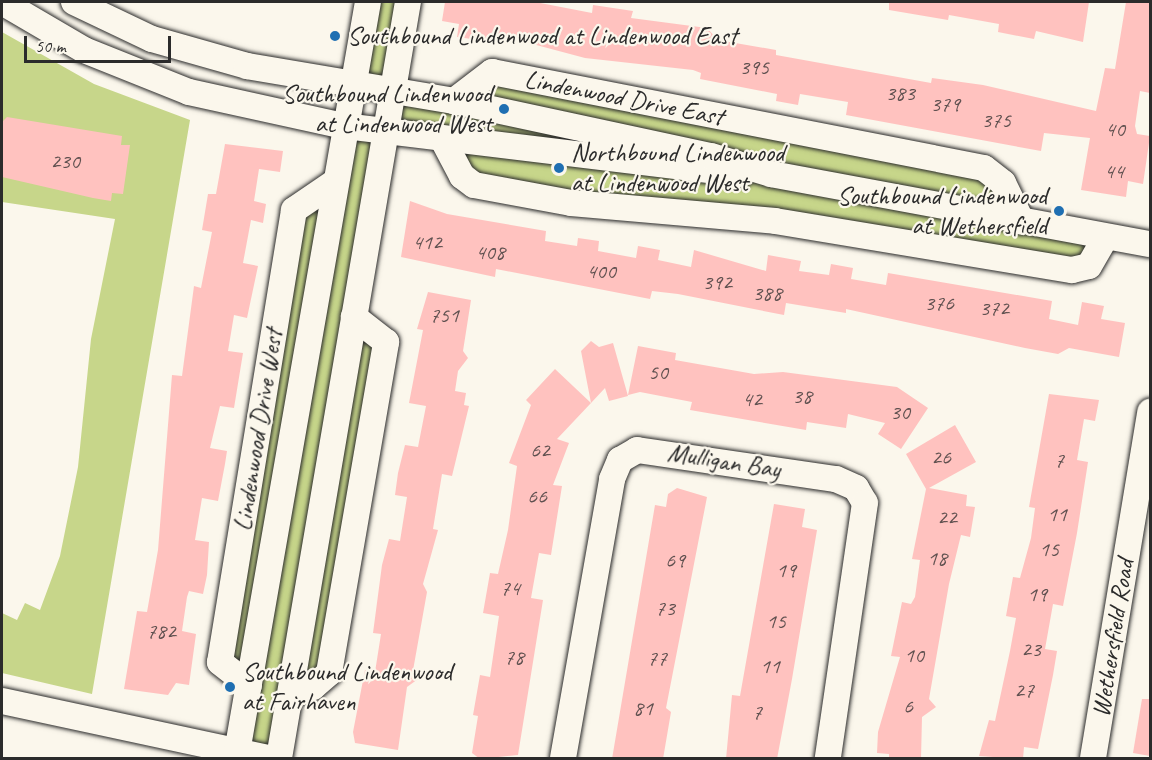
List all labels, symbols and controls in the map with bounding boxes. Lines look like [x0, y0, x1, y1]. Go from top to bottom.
place label: Southbound Lindenwood at Lindenwood East [347, 20, 739, 52]
scale bar [27, 24, 174, 62]
marker: Southbound Lindenwood at Lindenwood East [328, 29, 342, 43]
text: 50 m [35, 35, 66, 57]
house number: 395 [739, 55, 769, 81]
street label: Lindenwood Drive East [522, 63, 726, 133]
place label: Southbound Lindenwood at Lindenwood West [282, 78, 492, 140]
house number: 383 [885, 81, 915, 107]
house number: 379 [930, 92, 960, 118]
marker: Southbound Lindenwood at Lindenwood West [497, 102, 511, 116]
house number: 375 [981, 108, 1011, 134]
house number: 40 [1105, 117, 1125, 143]
place label: Northbound Lindenwood at Lindenwood West [571, 137, 784, 198]
house number: 230 [50, 149, 80, 175]
house number: 44 [1104, 159, 1124, 185]
marker: Northbound Lindenwood at Lindenwood West [552, 161, 566, 175]
place label: Southbound Lindenwood at Wethersfield [837, 180, 1047, 242]
marker: Southbound Lindenwood at Wethersfield [1052, 204, 1066, 218]
house number: 412 [412, 230, 442, 256]
house number: 408 [475, 240, 505, 266]
house number: 400 [586, 259, 616, 285]
house number: 392 [702, 270, 732, 296]
house number: 388 [752, 281, 782, 307]
house number: 376 [924, 291, 954, 317]
house number: 372 [979, 296, 1009, 322]
house number: 751 [429, 303, 459, 329]
street label: Lindenwood Drive West [227, 327, 289, 533]
house number: 50 [648, 360, 668, 386]
house number: 38 [792, 384, 812, 410]
house number: 42 [742, 387, 762, 413]
house number: 30 [890, 400, 910, 426]
street label: Mulligan Bay [666, 437, 782, 485]
house number: 62 [530, 438, 550, 464]
house number: 26 [931, 445, 951, 471]
house number: 7 [1054, 448, 1064, 474]
house number: 66 [527, 484, 547, 510]
house number: 11 [1047, 502, 1067, 528]
house number: 22 [937, 505, 957, 531]
house number: 15 [1039, 537, 1059, 563]
house number: 18 [927, 546, 947, 572]
house number: 69 [665, 548, 685, 574]
street label: Wethersfield Road [1085, 557, 1141, 719]
house number: 19 [776, 558, 796, 584]
house number: 74 [500, 576, 520, 602]
house number: 19 [1027, 582, 1047, 608]
house number: 73 [655, 596, 675, 622]
house number: 15 [766, 609, 786, 635]
house number: 782 [146, 619, 176, 645]
house number: 23 [1021, 637, 1041, 663]
house number: 10 [904, 643, 924, 669]
house number: 78 [504, 645, 524, 671]
house number: 77 [647, 646, 667, 672]
house number: 11 [760, 654, 780, 680]
place label: Southbound Lindenwood at Fairhaven [242, 656, 452, 718]
house number: 27 [1014, 678, 1034, 704]
marker: Southbound Lindenwood at Fairhaven [223, 680, 237, 694]
house number: 6 [903, 694, 913, 720]
house number: 81 [633, 696, 653, 722]
house number: 7 [752, 700, 762, 726]

